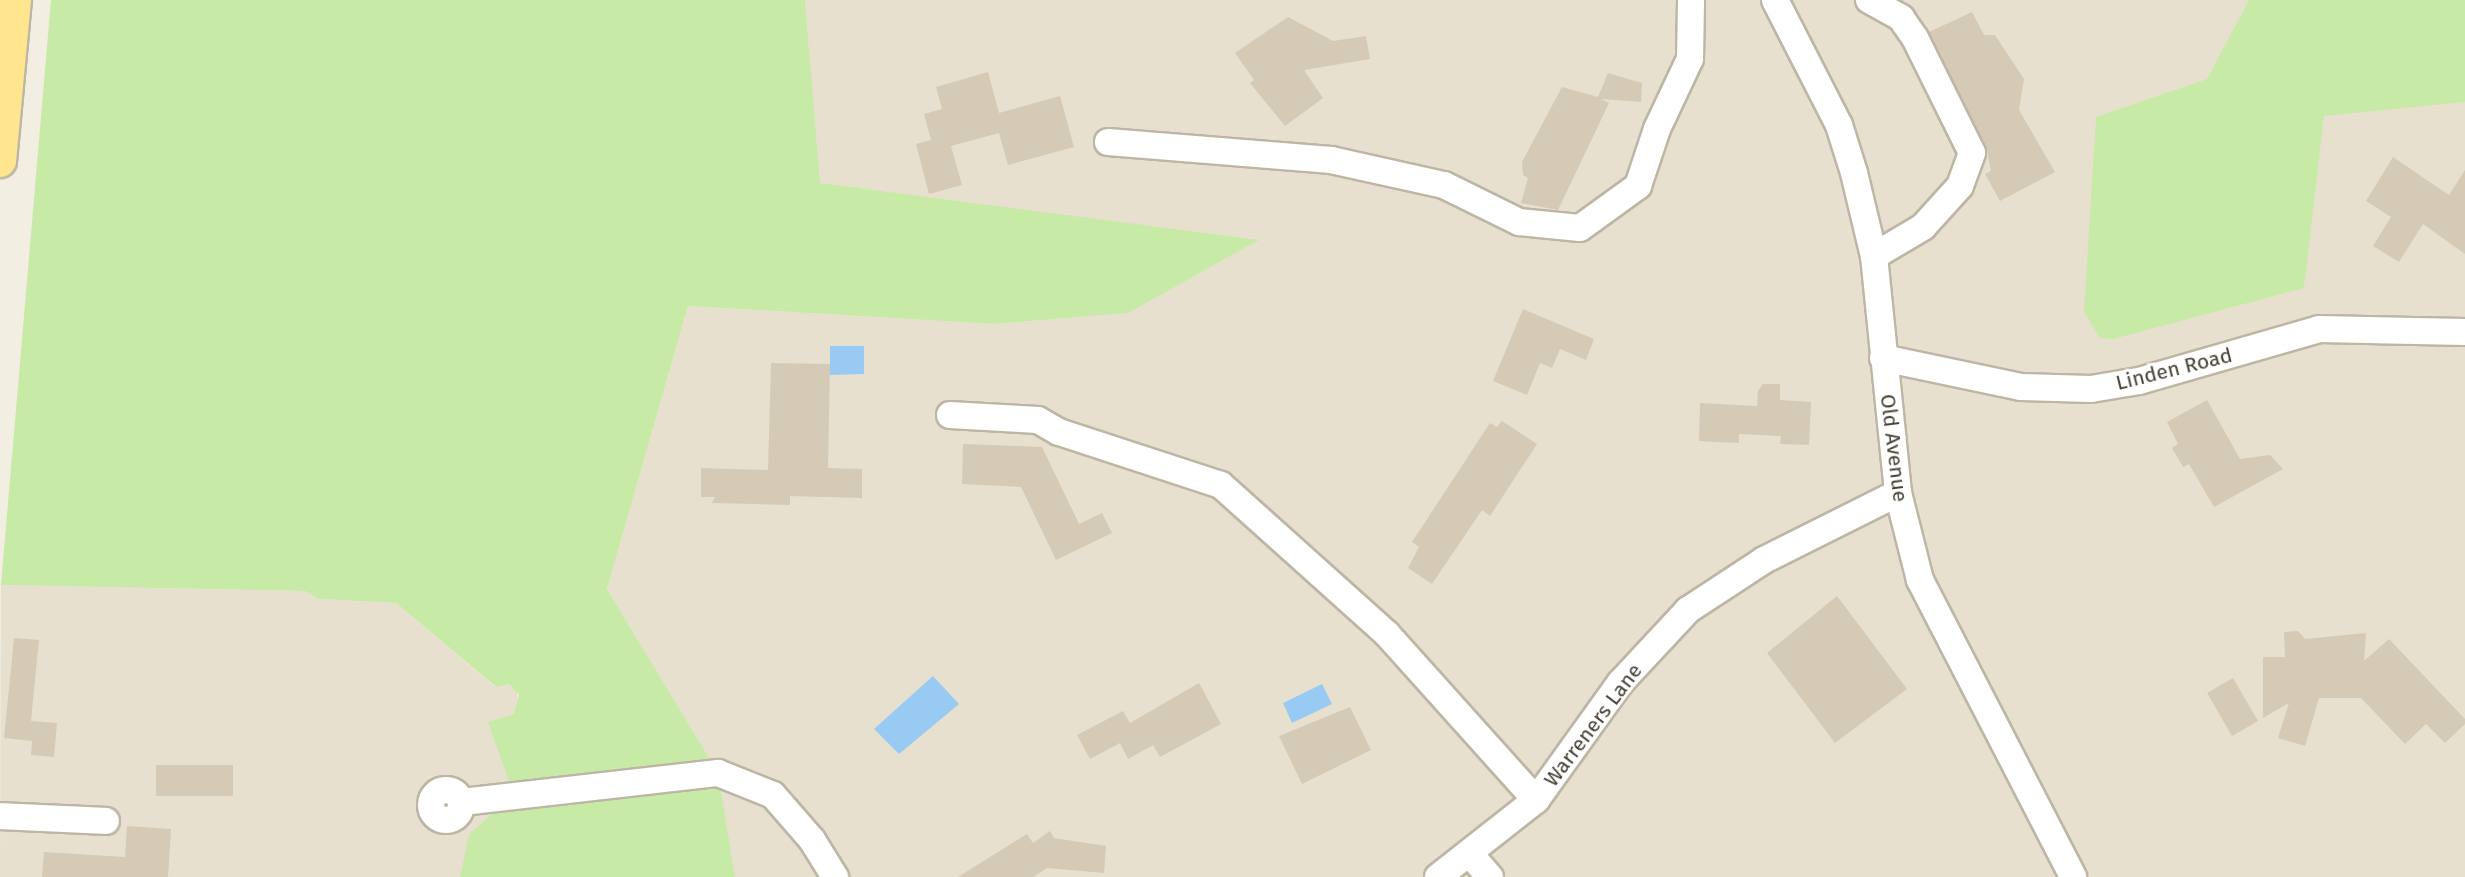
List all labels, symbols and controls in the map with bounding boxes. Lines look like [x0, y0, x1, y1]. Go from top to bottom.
street label: Linden Road [2113, 342, 2235, 396]
street label: Old Avenue [1875, 393, 1913, 503]
street label: Warreners Lane [1539, 659, 1647, 791]

